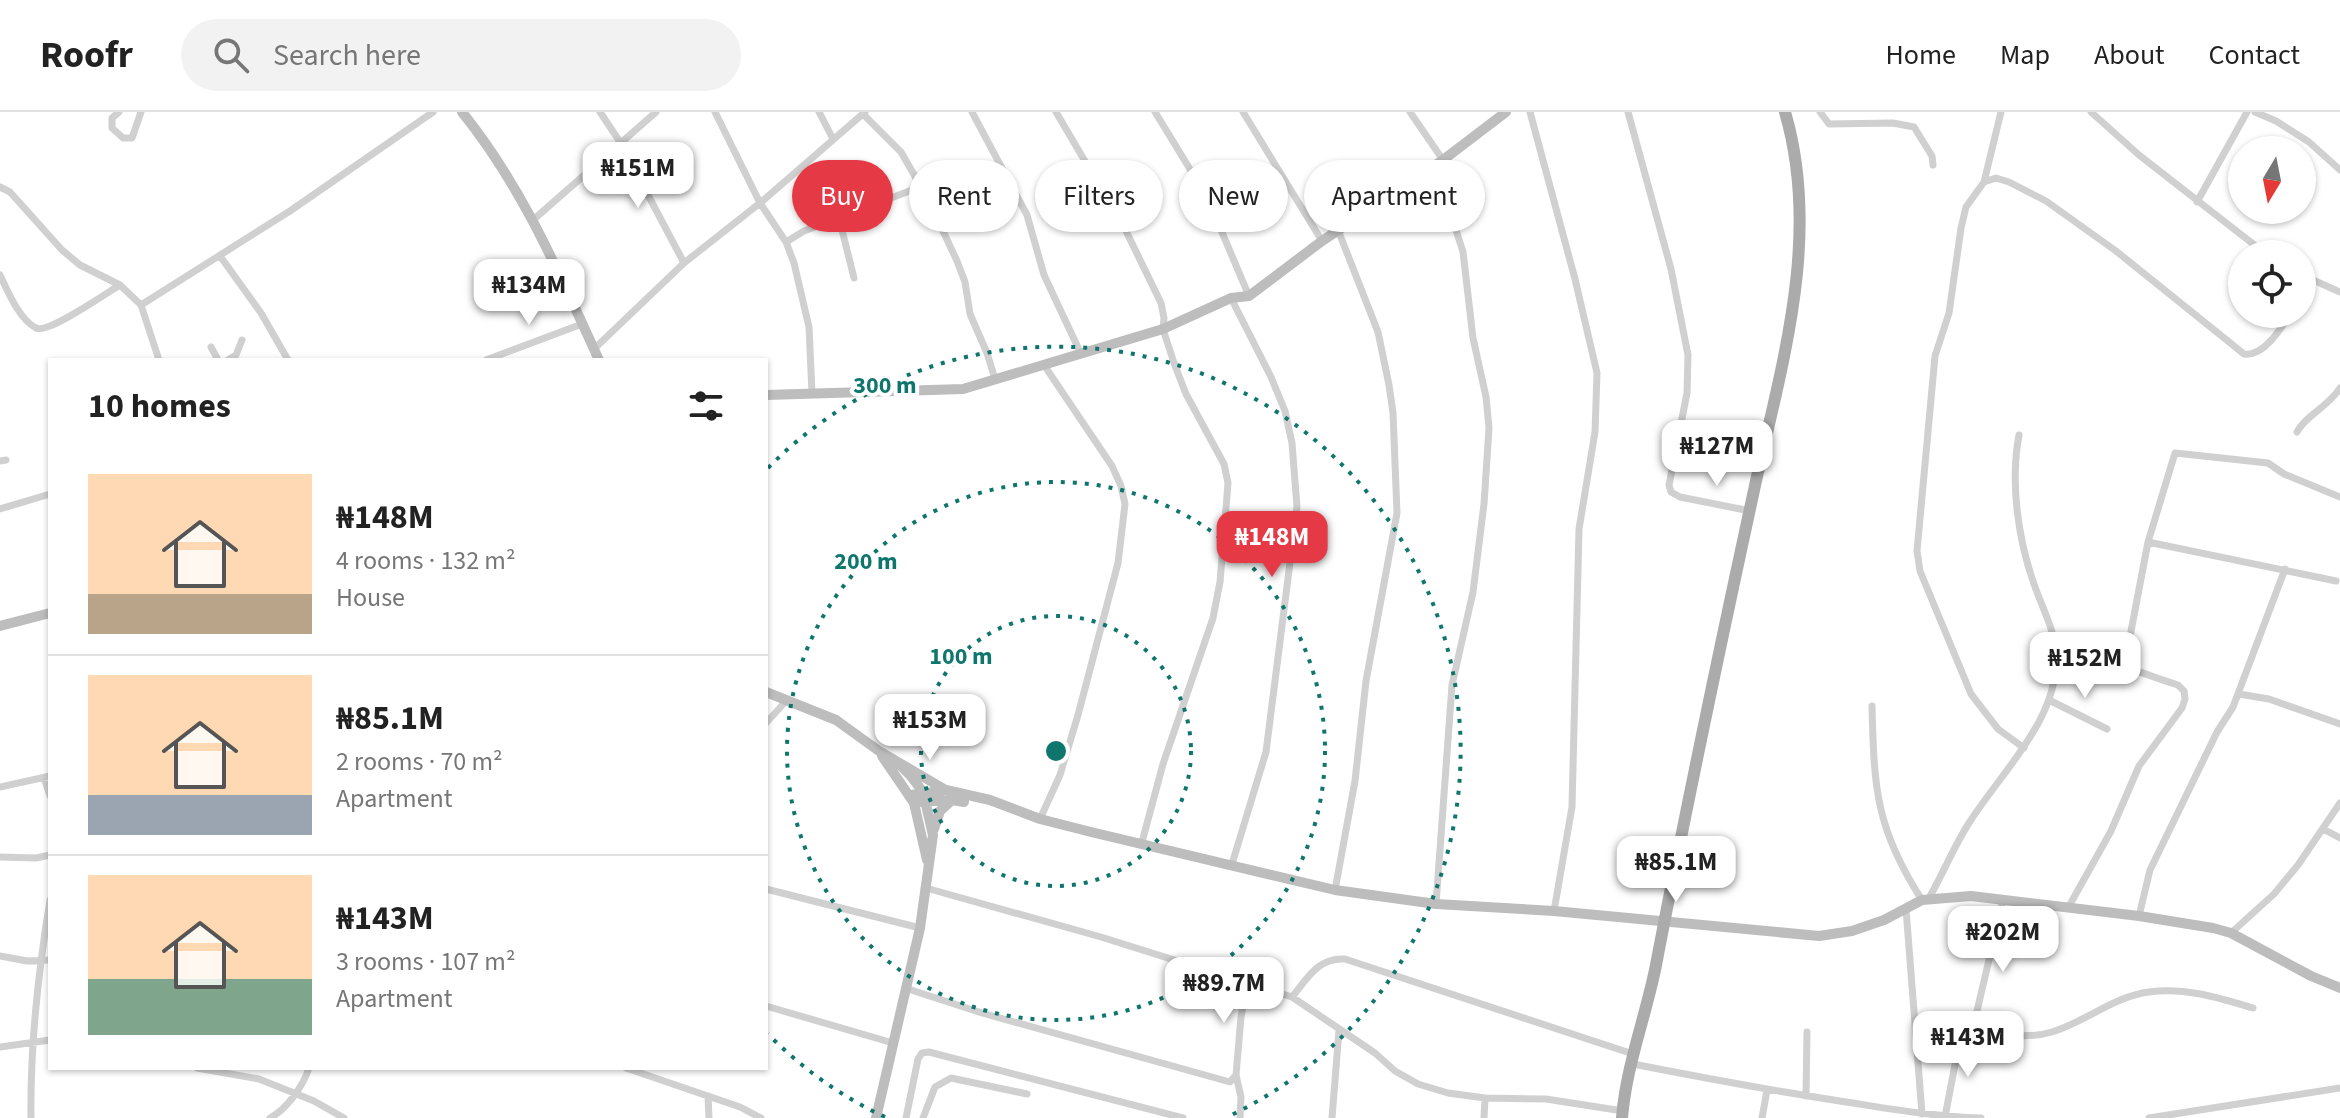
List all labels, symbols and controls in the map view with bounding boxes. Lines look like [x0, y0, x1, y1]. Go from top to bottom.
search box [181, 19, 741, 91]
text: Roofr [40, 28, 133, 82]
icon: search [209, 33, 253, 77]
text: Search here [273, 34, 421, 77]
text: Home [1885, 35, 1956, 75]
text: Map [2000, 35, 2050, 75]
text: About [2094, 35, 2165, 75]
text: Contact [2209, 35, 2300, 75]
north arrow [2228, 136, 2316, 224]
map controls [2228, 136, 2316, 328]
pin: ₦151M [582, 142, 694, 210]
text: ₦151M [601, 149, 675, 186]
chip: Buy [792, 160, 893, 232]
chip: Rent [909, 160, 1019, 232]
chip: Filters [1035, 160, 1163, 232]
chip: New [1179, 160, 1288, 232]
chip: Apartment [1304, 160, 1485, 232]
button: locate [2228, 240, 2316, 328]
pin: ₦134M [473, 259, 585, 327]
text: ₦134M [492, 266, 566, 303]
text: 300 m [853, 368, 917, 403]
text: 10 homes [88, 382, 231, 431]
icon: filters [684, 384, 728, 428]
pin: ₦127M [1661, 420, 1773, 488]
text: ₦127M [1680, 427, 1754, 464]
text: ₦148M [336, 493, 434, 542]
icon: home [152, 506, 248, 602]
pin: ₦148M [1216, 511, 1328, 579]
text: ₦148M [1235, 518, 1309, 555]
text: 4 rooms · 132 m² [336, 542, 515, 579]
text: 200 m [834, 544, 898, 579]
text: House [336, 579, 405, 616]
pin: ₦152M [2029, 632, 2141, 700]
text: 100 m [929, 639, 993, 674]
text: ₦152M [2048, 639, 2122, 676]
text: ₦85.1M [336, 694, 444, 743]
pin: ₦153M [874, 694, 986, 762]
text: ₦153M [893, 701, 967, 738]
icon: home [152, 707, 248, 803]
centre of rings [1042, 737, 1070, 765]
text: 2 rooms · 70 m² [336, 743, 503, 780]
text: Apartment [336, 780, 453, 817]
pin: ₦85.1M [1611, 836, 1741, 904]
text: ₦85.1M [1635, 843, 1717, 880]
text: ₦143M [336, 894, 434, 943]
pin: ₦202M [1947, 906, 2059, 974]
icon: home [152, 907, 248, 1003]
text: ₦202M [1966, 913, 2040, 950]
text: 3 rooms · 107 m² [336, 943, 515, 980]
pin: ₦89.7M [1159, 957, 1289, 1025]
text: ₦89.7M [1183, 964, 1265, 1001]
text: Apartment [336, 980, 453, 1017]
pin: ₦143M [1912, 1011, 2024, 1079]
text: ₦143M [1931, 1018, 2005, 1055]

